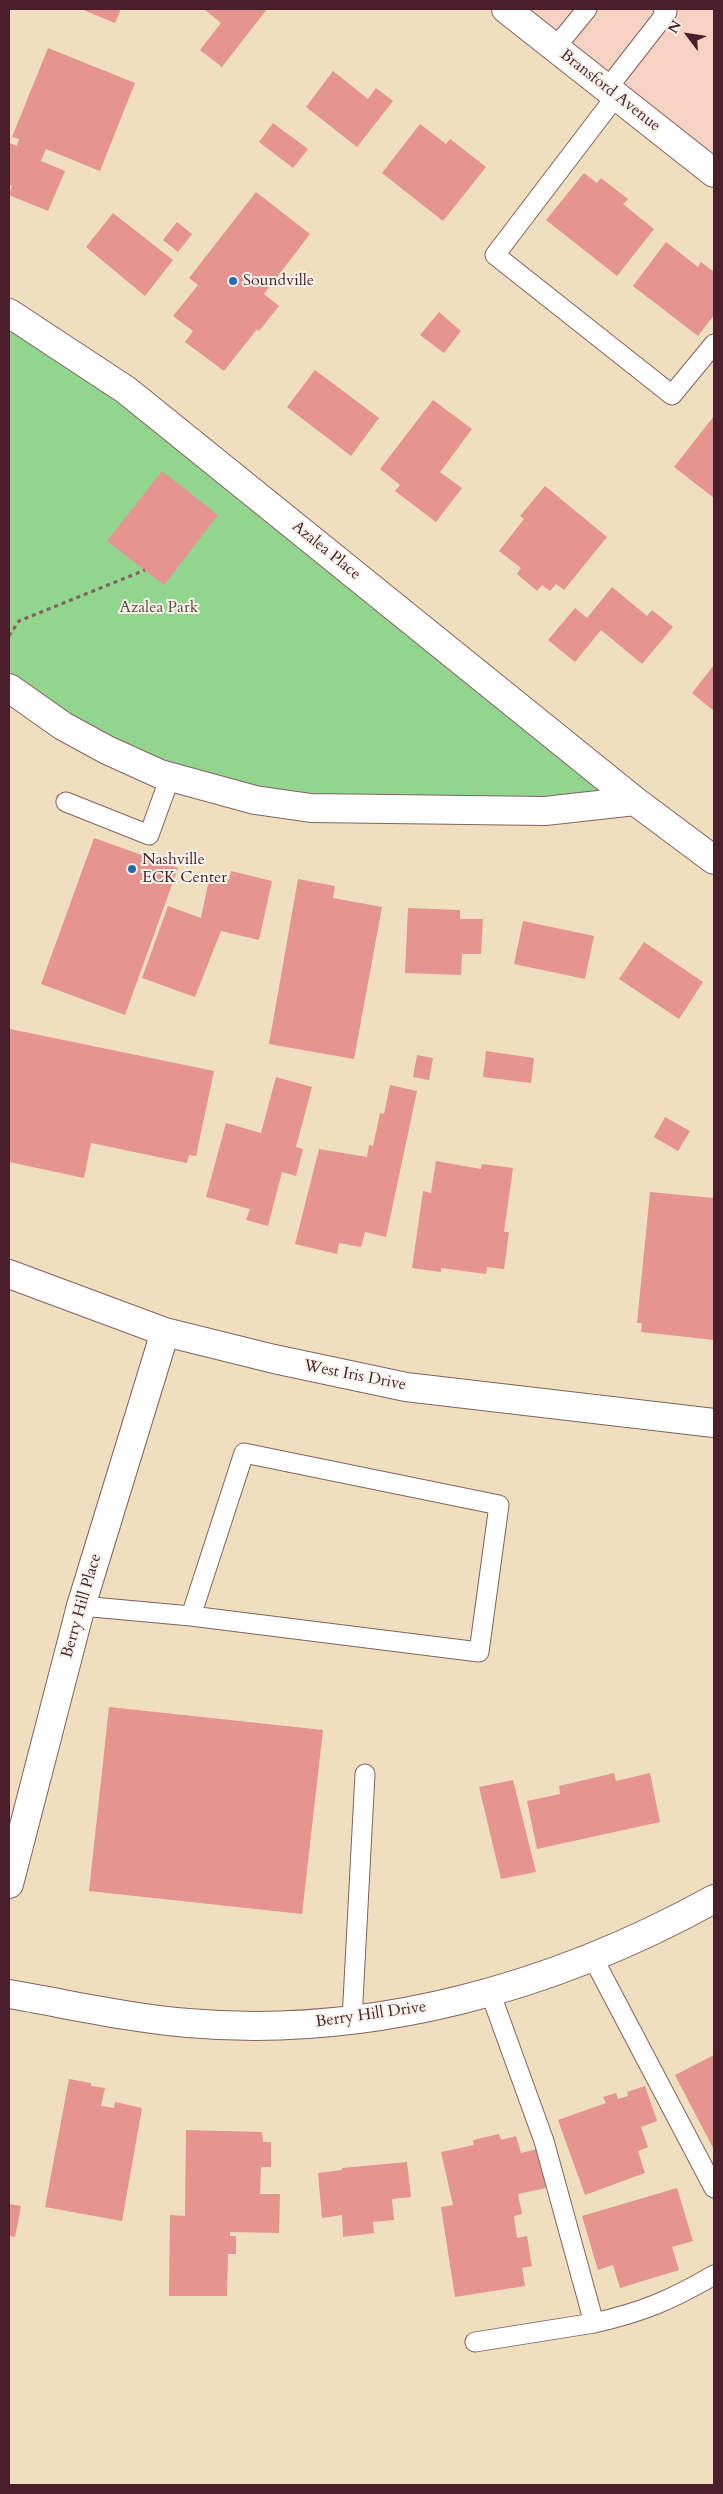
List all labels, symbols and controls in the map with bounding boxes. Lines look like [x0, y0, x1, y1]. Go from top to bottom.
north arrow [663, 10, 713, 60]
text: N [663, 17, 686, 37]
street label: Bransford Avenue [556, 46, 664, 136]
place label: Soundville [243, 271, 314, 291]
marker: Soundville [227, 275, 239, 287]
street label: Azalea Place [288, 517, 364, 585]
park label: Azalea Park [120, 598, 198, 618]
place label: Nashville ECK Center [142, 850, 227, 888]
marker: Nashville ECK Center [126, 863, 138, 875]
street label: West Iris Drive [302, 1357, 408, 1395]
street label: Berry Hill Place [58, 1552, 106, 1660]
street label: Berry Hill Drive [314, 1998, 428, 2032]

